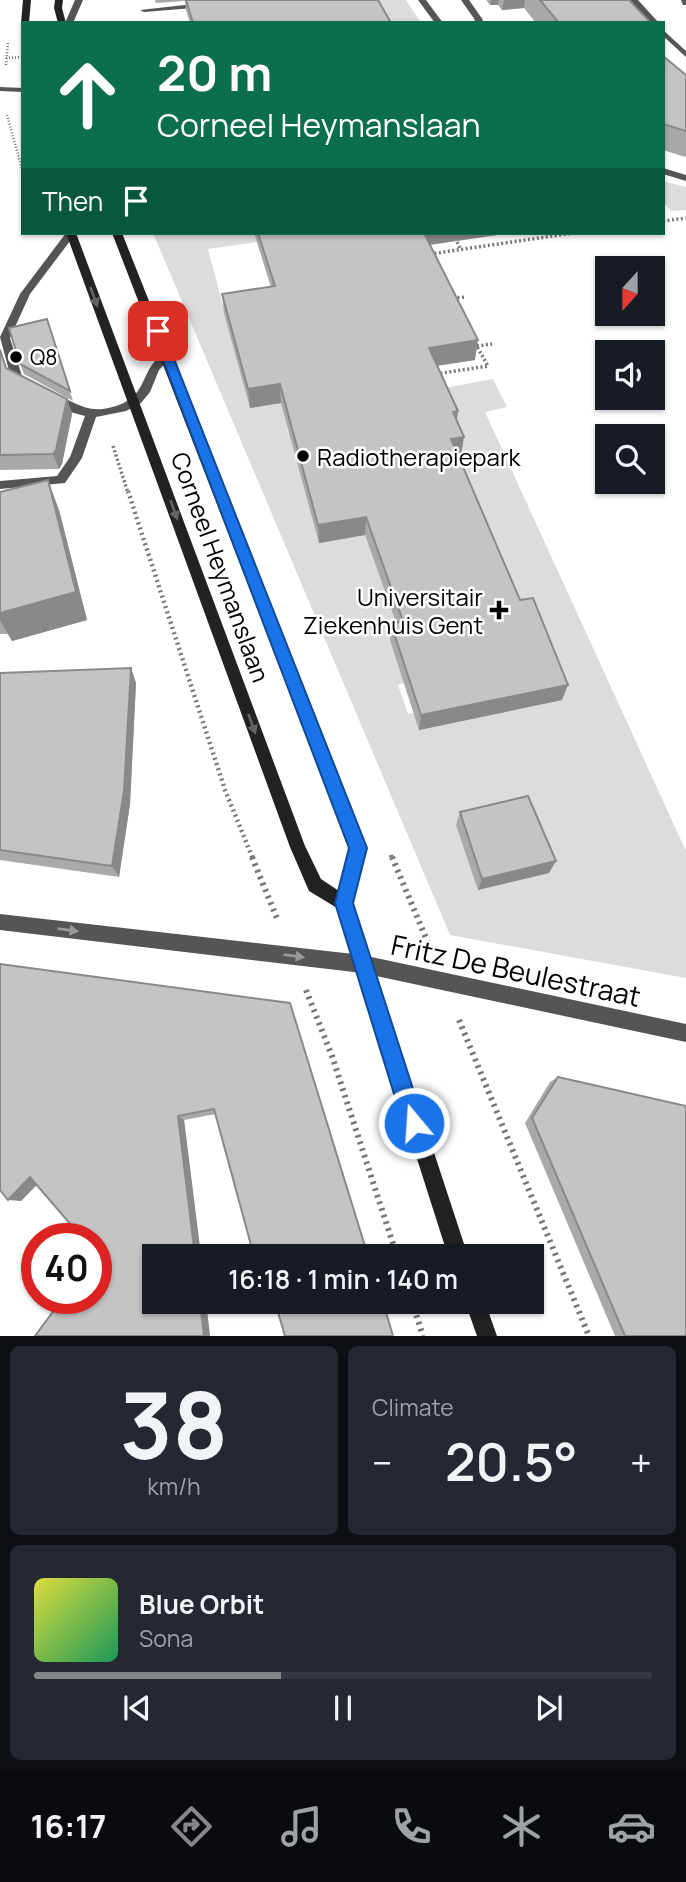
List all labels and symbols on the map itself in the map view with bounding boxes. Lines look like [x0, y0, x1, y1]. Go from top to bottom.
north arrow [595, 256, 665, 326]
one-way arrow [89, 287, 100, 308]
pin [128, 301, 188, 361]
place label: Q8 [30, 343, 57, 371]
marker: Q8 [8, 349, 24, 365]
place label: Radiotherapiepark [317, 440, 522, 473]
street label: Corneel Heymanslaan [164, 447, 278, 687]
marker: Radiotherapiepark [295, 448, 311, 464]
one-way arrow [169, 500, 180, 521]
place label: Universitair Ziekenhuis Gent [303, 580, 483, 641]
marker: Universitair Ziekenhuis Gent [489, 600, 509, 620]
one-way arrow [247, 713, 258, 734]
one-way arrow [57, 925, 79, 936]
street label: Fritz De Beulestraat [388, 925, 644, 1015]
one-way arrow [283, 951, 305, 962]
position arrow [377, 1086, 451, 1160]
speed limit sign: 40 [21, 1223, 112, 1314]

